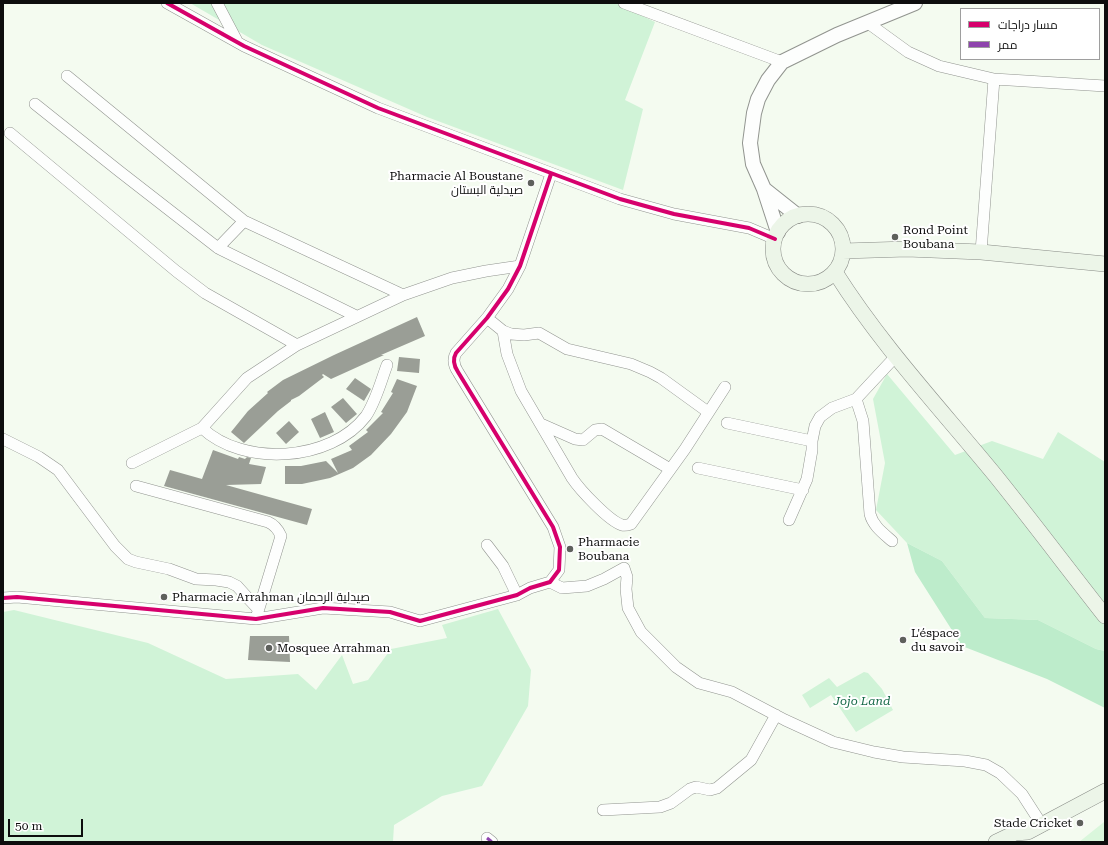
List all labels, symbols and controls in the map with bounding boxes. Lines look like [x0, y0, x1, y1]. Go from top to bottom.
legend [960, 8, 1100, 60]
text: مسار دراجات [998, 18, 1058, 32]
text: ممر [998, 38, 1017, 52]
place label: Pharmacie Al Boustane صيدلية البستان [389, 169, 523, 197]
marker: Pharmacie Al Boustane صيدلية البستان [526, 178, 536, 188]
place label: Rond Point Boubana [903, 223, 968, 251]
marker: Rond Point Boubana [890, 232, 900, 242]
place label: Pharmacie Boubana [578, 535, 639, 563]
marker: Pharmacie Boubana [565, 544, 575, 554]
place label: Pharmacie Arrahman صيدلية الرحمان [172, 590, 370, 604]
marker: Pharmacie Arrahman صيدلية الرحمان [159, 592, 169, 602]
place label: L'éspace du savoir [911, 626, 964, 654]
marker: L'éspace du savoir [898, 635, 908, 645]
place label: Mosquee Arrahman [277, 641, 390, 655]
marker: Mosquee Arrahman [264, 643, 274, 653]
park label: Jojo Land [834, 694, 890, 708]
scale bar [10, 811, 85, 837]
place label: Stade Cricket [994, 816, 1072, 830]
marker: Stade Cricket [1075, 818, 1085, 828]
text: 50 m [15, 819, 42, 833]

